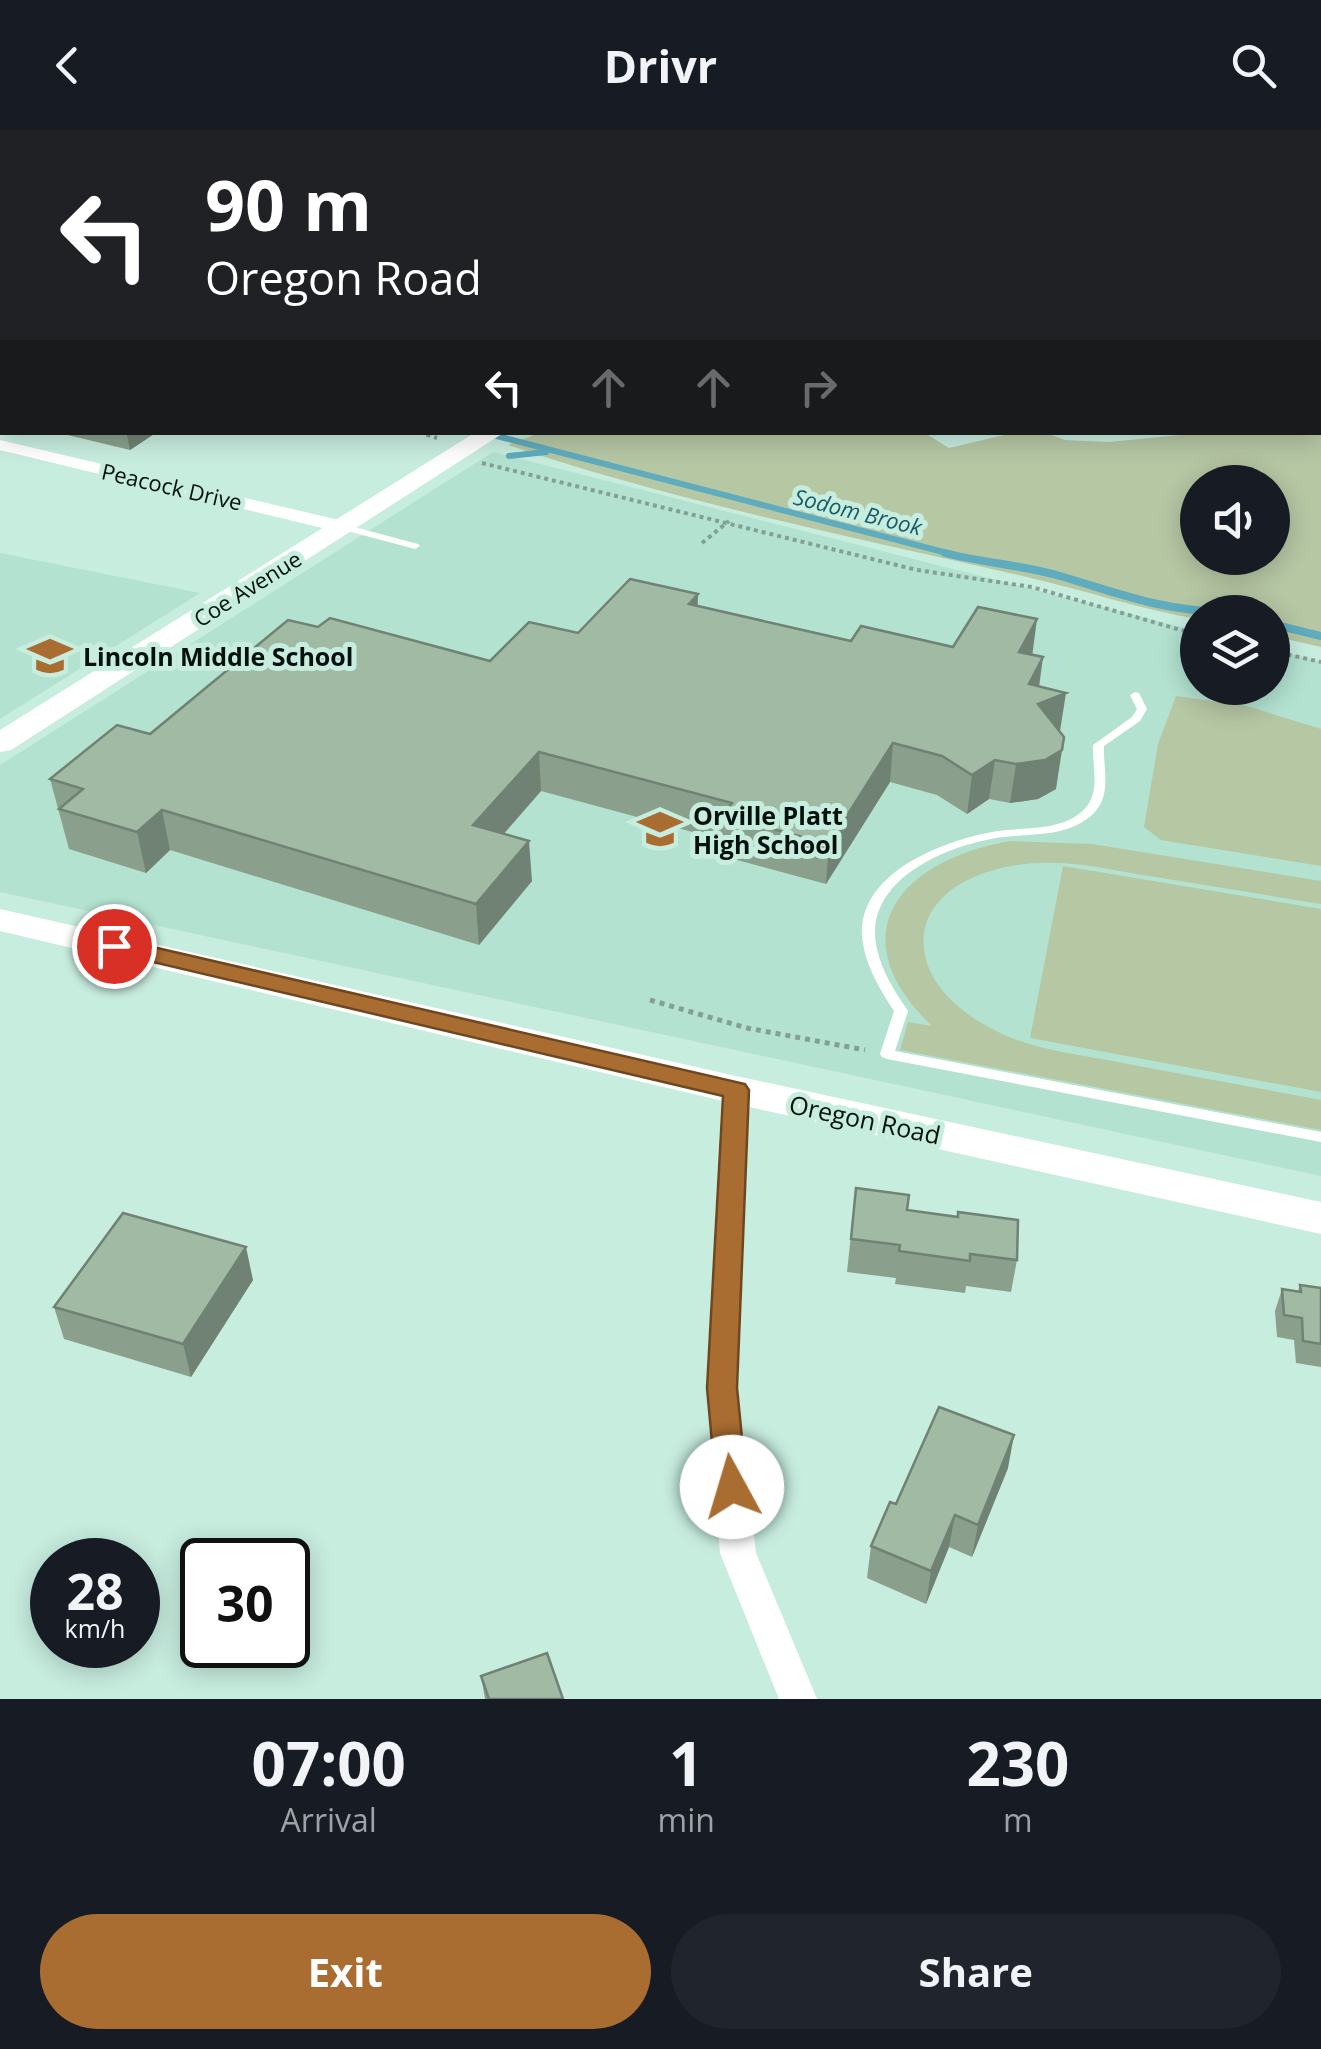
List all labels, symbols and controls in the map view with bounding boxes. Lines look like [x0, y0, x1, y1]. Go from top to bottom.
text: Drivr [604, 35, 717, 96]
icon: back [40, 38, 95, 93]
icon: search [1226, 38, 1281, 93]
text: 90 m [205, 156, 372, 252]
icon: left [40, 170, 170, 300]
text: Oregon Road [205, 247, 482, 308]
icon: left [476, 360, 531, 415]
icon: ahead [581, 360, 636, 415]
icon: ahead [686, 360, 741, 415]
icon: right [791, 360, 846, 415]
street label: Peacock Drive [99, 455, 245, 517]
map controls [1180, 465, 1290, 705]
button: sound [1180, 465, 1290, 575]
water label: Sodom Brook [791, 481, 926, 542]
street label: Coe Avenue [187, 543, 307, 633]
button: layers [1180, 595, 1290, 705]
school or university icon: Lincoln Middle School [26, 632, 74, 680]
place label: Lincoln Middle School [83, 639, 353, 673]
place label: Orville Platt High School [693, 798, 843, 861]
school or university icon: Orville Platt High School [636, 805, 684, 853]
pin [72, 904, 157, 989]
icon: arrive [87, 919, 142, 974]
street label: Oregon Road [786, 1086, 944, 1152]
position arrow [680, 1435, 784, 1539]
speed limit sign: 30 [180, 1538, 310, 1668]
text: 28 [66, 1557, 124, 1625]
text: km/h [65, 1611, 125, 1645]
text: 07:00 [252, 1722, 406, 1804]
text: 1 [669, 1722, 703, 1804]
text: 230 [966, 1722, 1069, 1804]
text: Arrival [281, 1798, 377, 1841]
text: min [658, 1798, 715, 1841]
text: m [1003, 1798, 1033, 1841]
button: Exit [40, 1914, 651, 2029]
button: Share [671, 1914, 1281, 2029]

